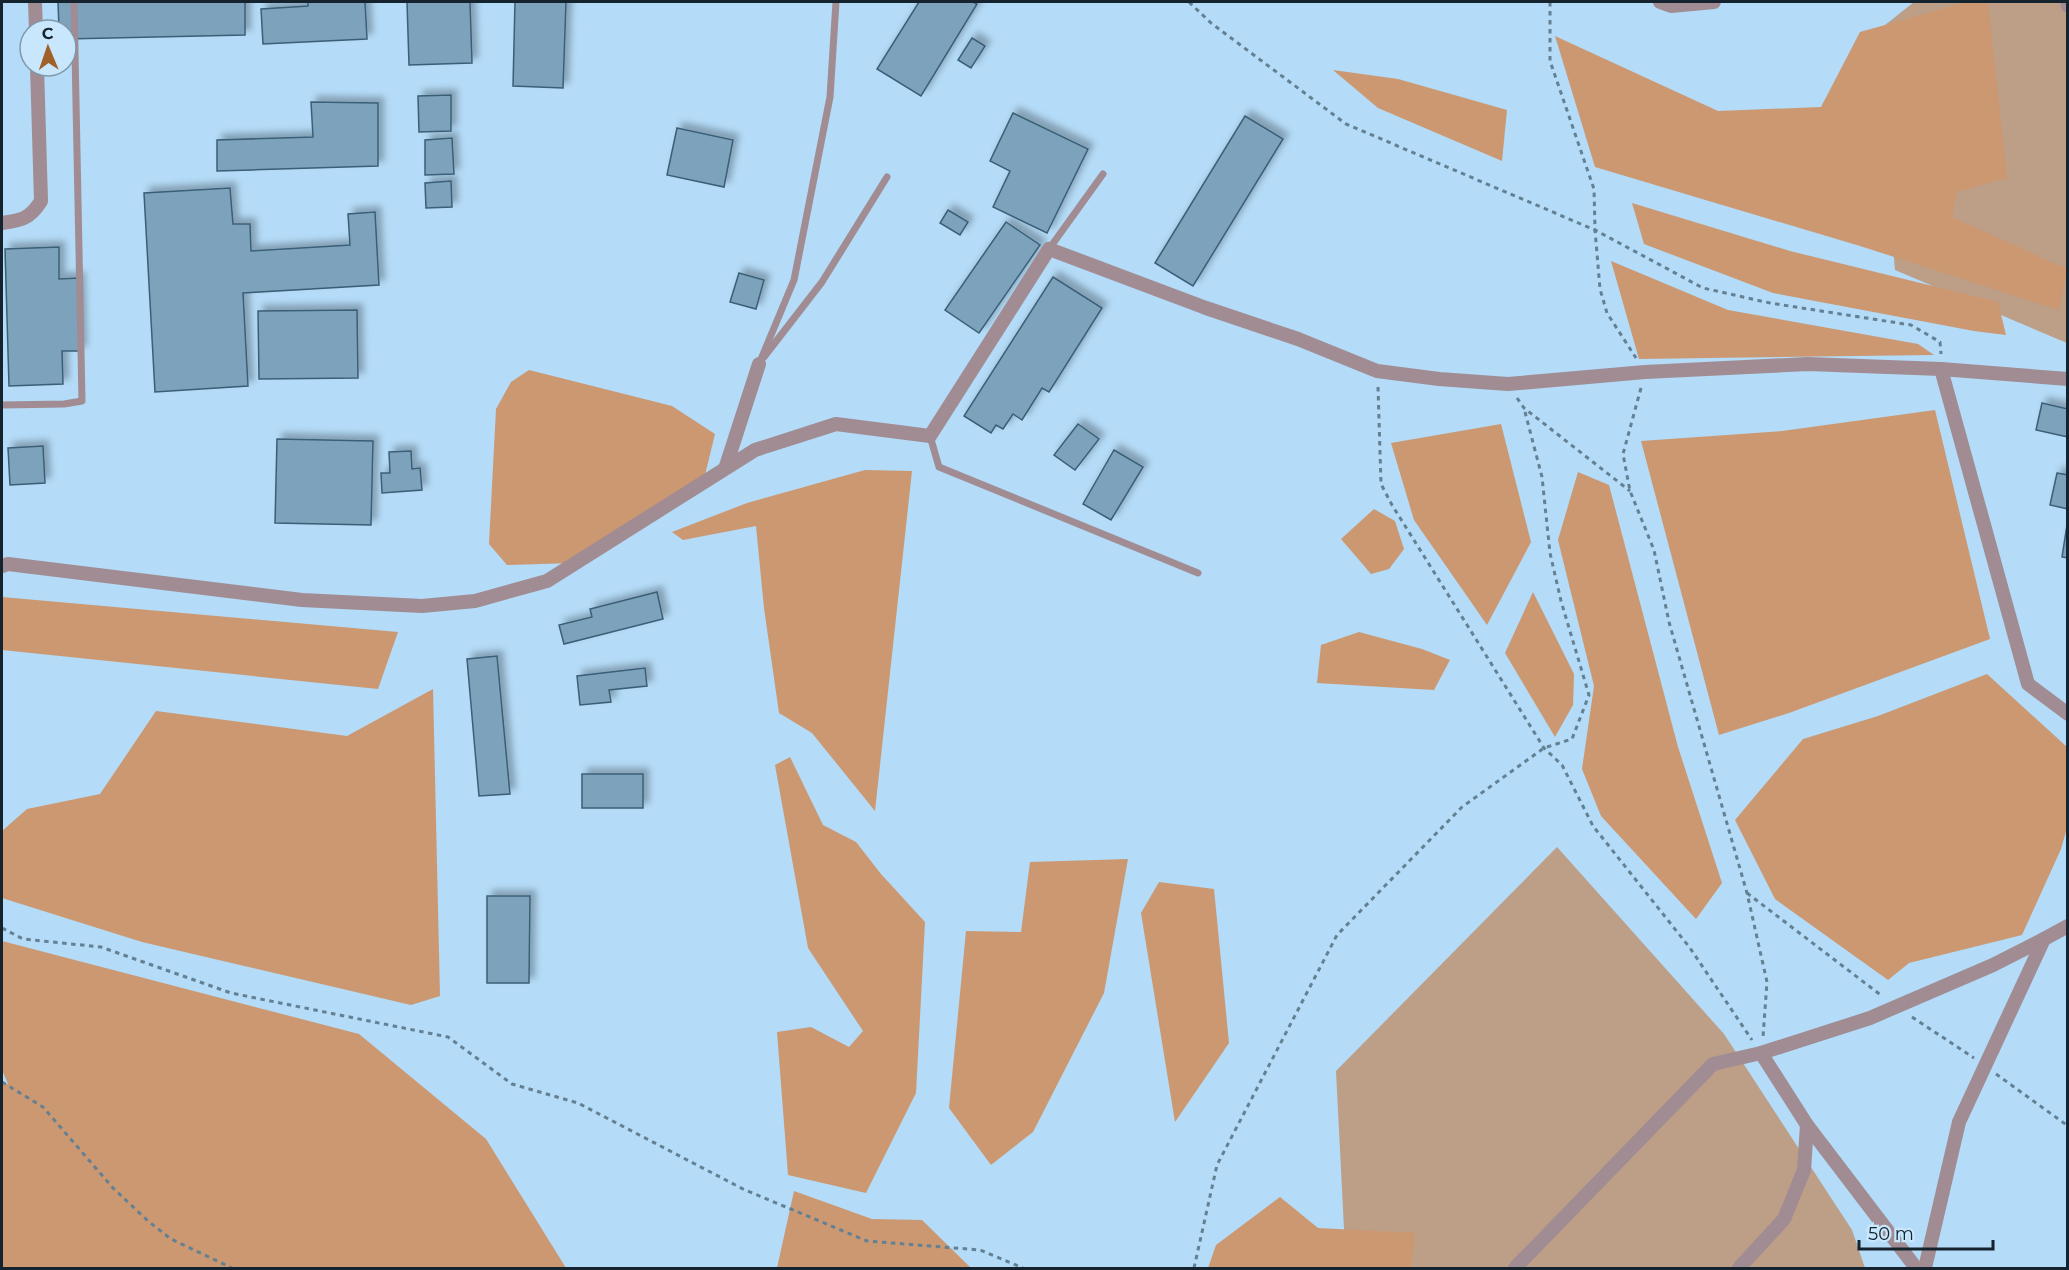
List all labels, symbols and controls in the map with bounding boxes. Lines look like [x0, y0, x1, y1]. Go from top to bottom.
north arrow [18, 18, 78, 78]
text: С [41, 24, 54, 43]
scale bar [1859, 1213, 1992, 1251]
text: 50 m [1868, 1223, 1914, 1245]

